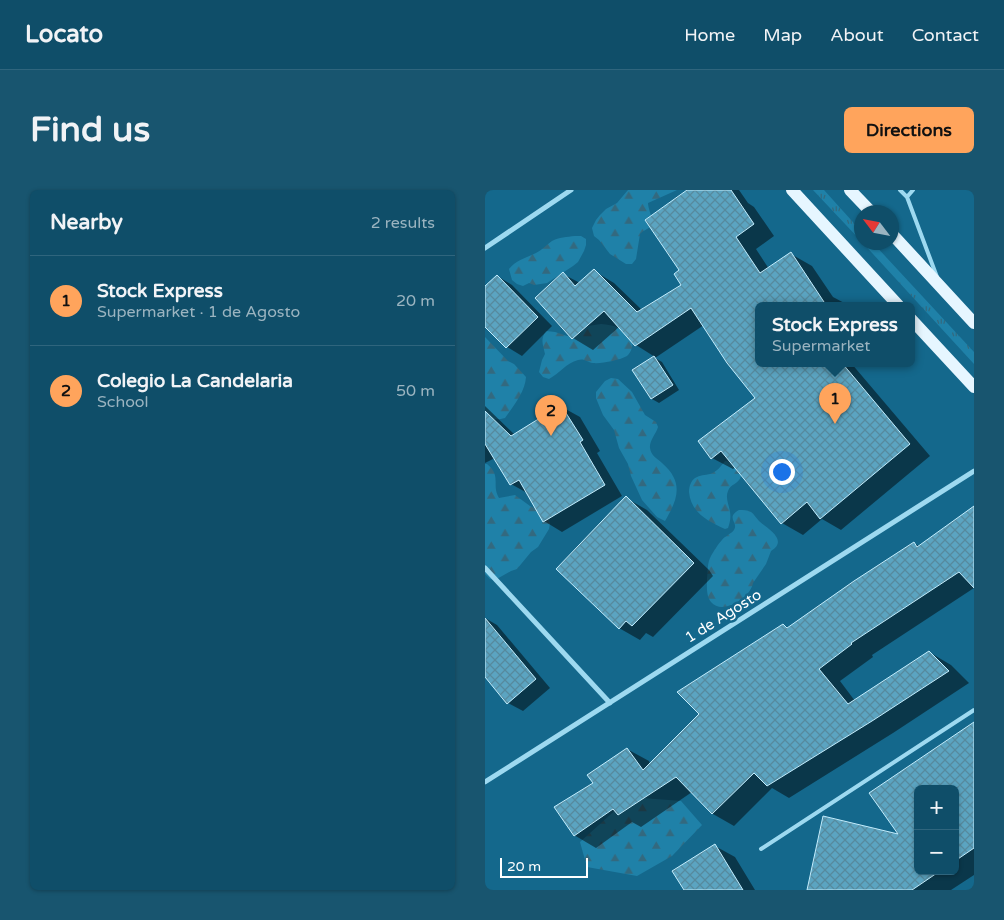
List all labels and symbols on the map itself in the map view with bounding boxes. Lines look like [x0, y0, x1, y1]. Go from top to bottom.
north arrow [854, 205, 899, 250]
pin: 1 [819, 383, 851, 424]
pin: 2 [535, 395, 567, 436]
your location [769, 459, 795, 485]
street label: 1 de Agosto [681, 585, 765, 647]
scale bar [500, 855, 587, 878]

